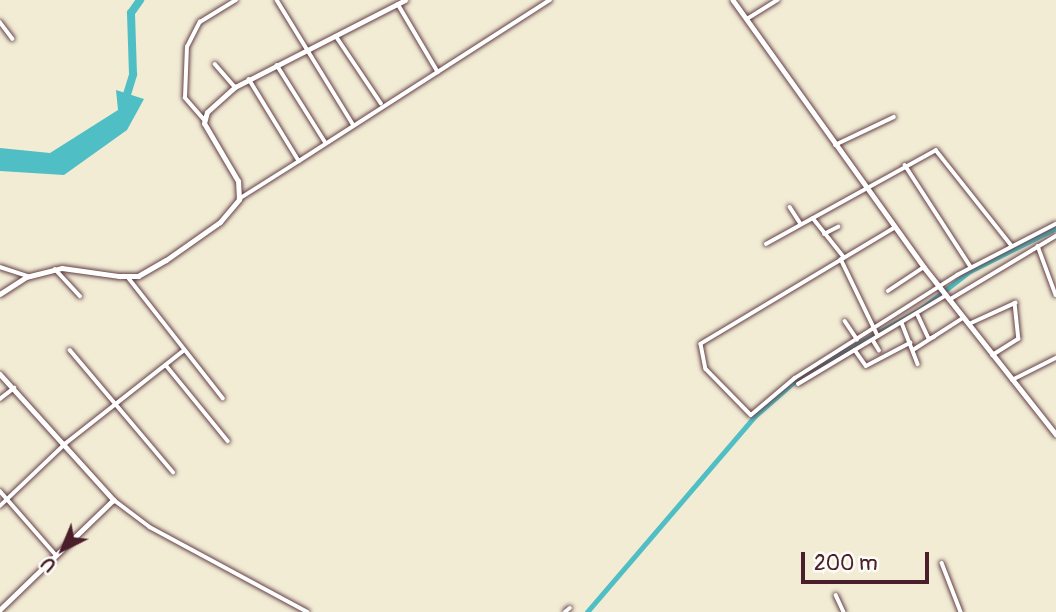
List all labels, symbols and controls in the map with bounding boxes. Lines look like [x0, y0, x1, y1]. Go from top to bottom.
north arrow [28, 514, 98, 584]
scale bar [804, 538, 932, 582]
text: 200 m [814, 550, 878, 577]
text: U [36, 551, 61, 577]

